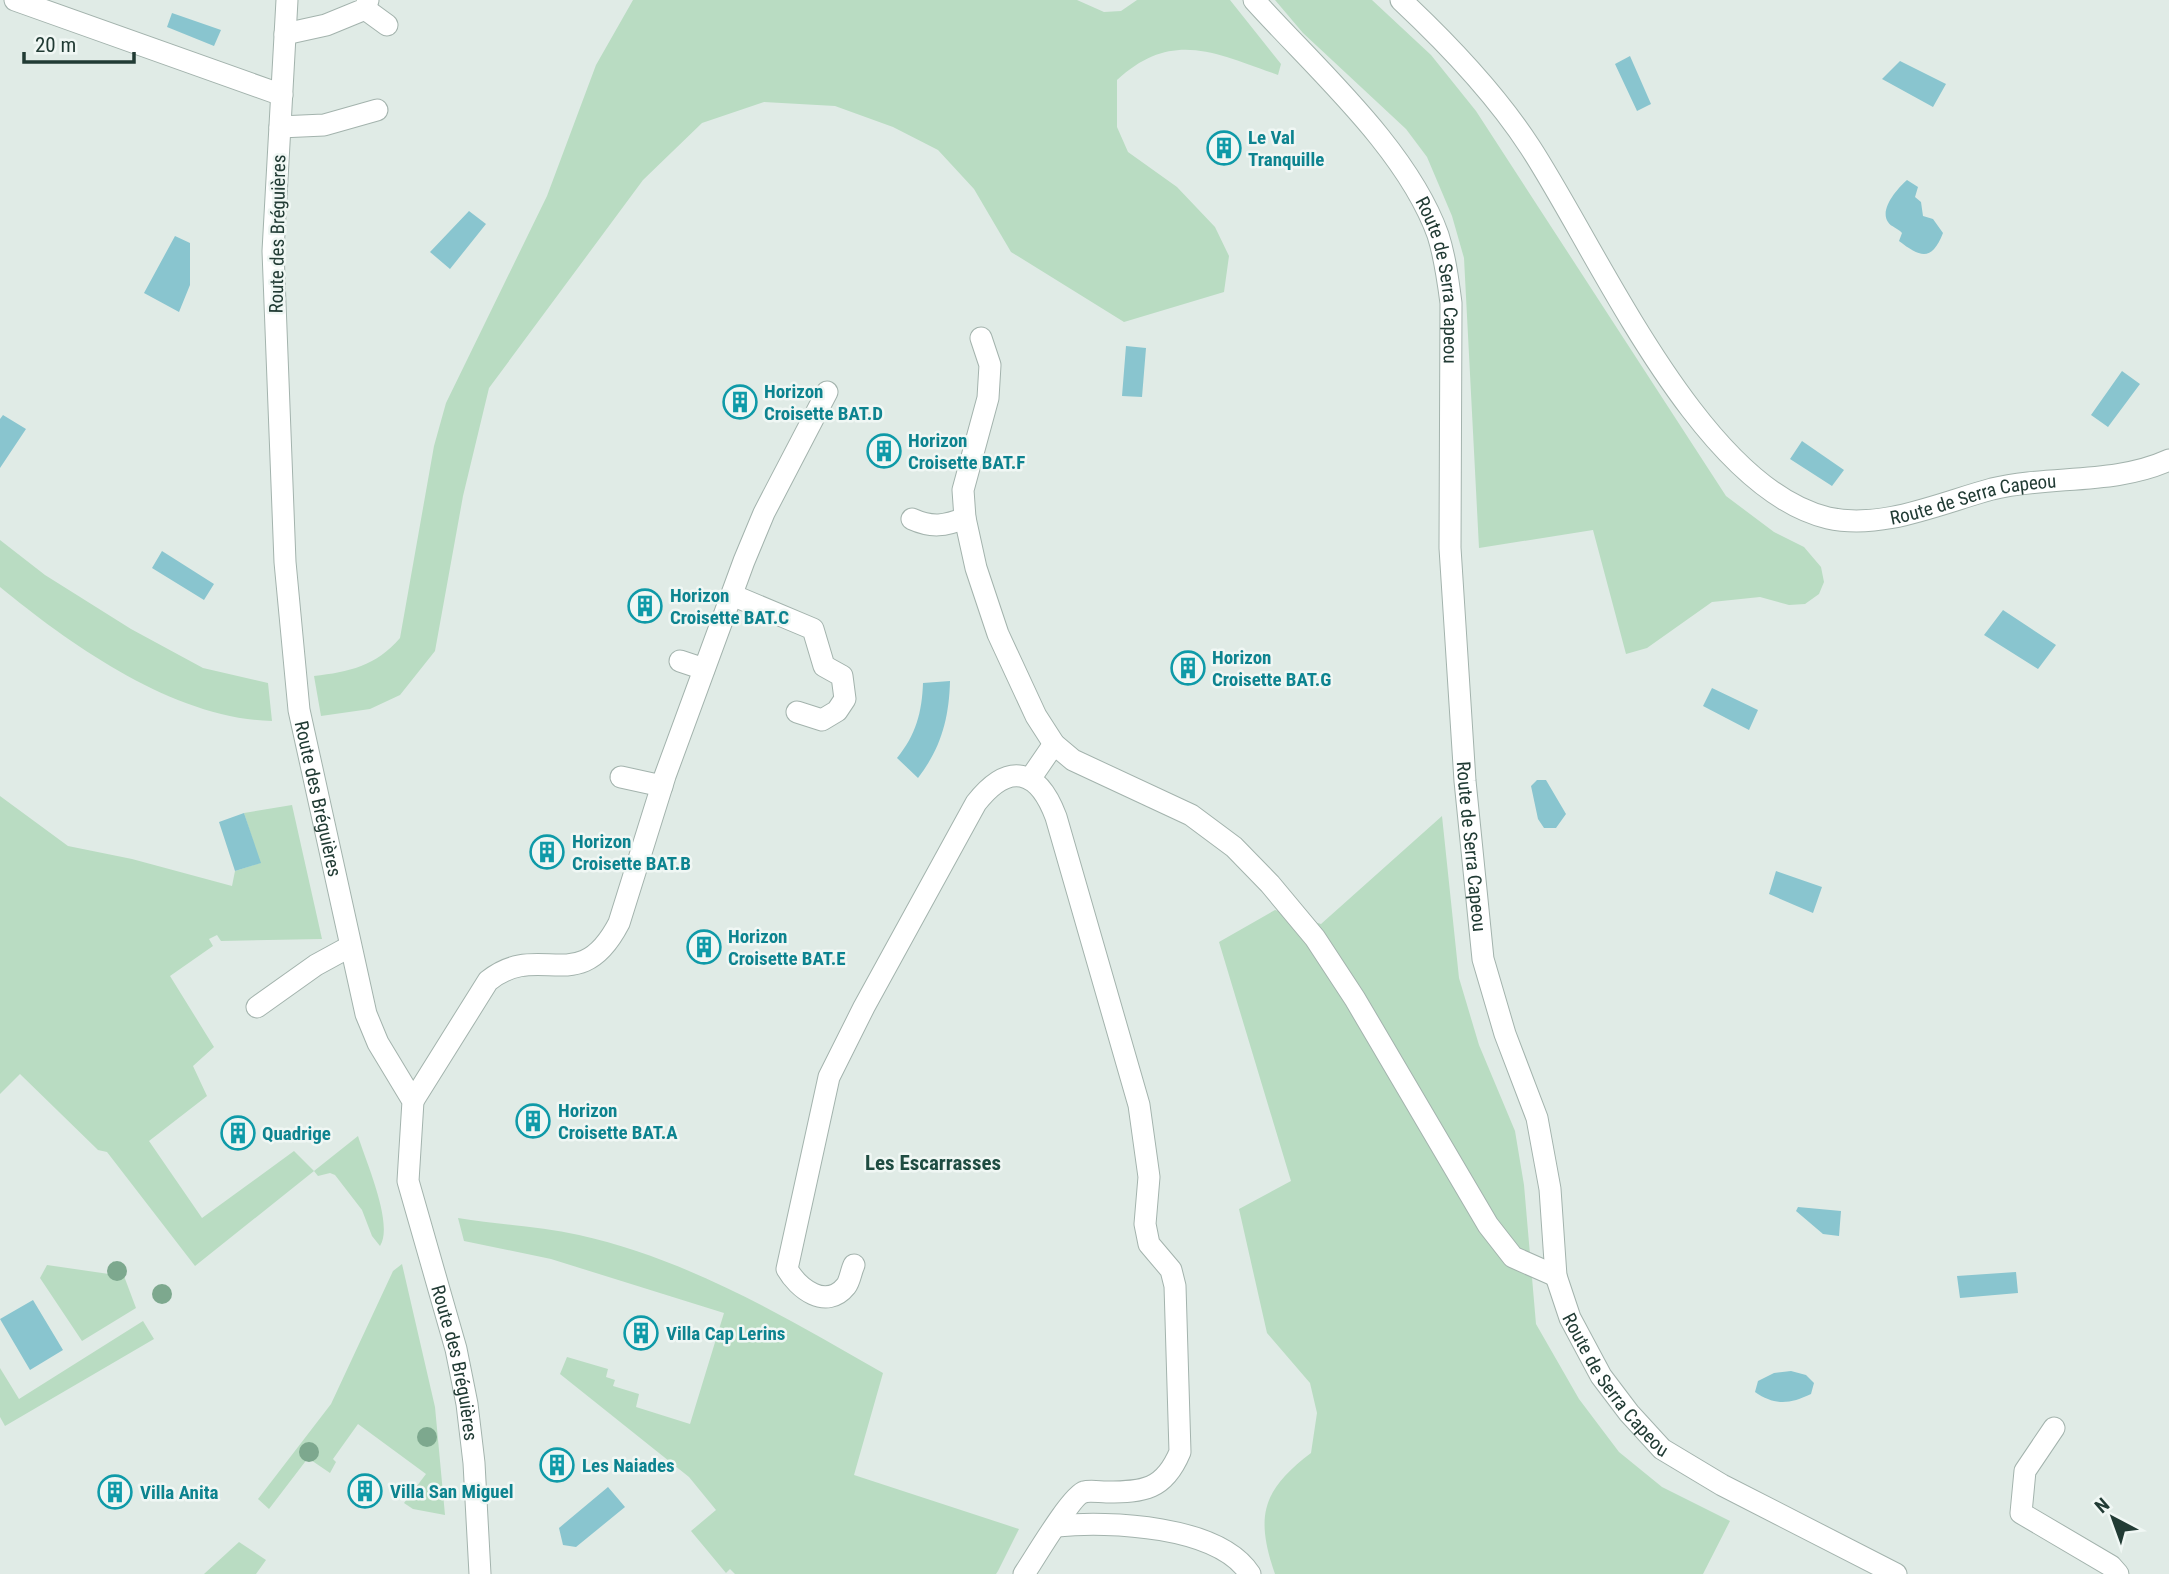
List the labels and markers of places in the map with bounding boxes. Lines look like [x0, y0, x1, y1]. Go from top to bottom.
place label: Le Val Tranquille [1248, 126, 1324, 171]
building icon: Le Val Tranquille [1205, 129, 1243, 167]
place label: Horizon Croisette BAT.D [764, 380, 883, 425]
building icon: Horizon Croisette BAT.D [721, 383, 759, 421]
place label: Horizon Croisette BAT.F [908, 429, 1025, 474]
building icon: Horizon Croisette BAT.F [865, 432, 903, 470]
place label: Horizon Croisette BAT.C [670, 584, 789, 629]
building icon: Horizon Croisette BAT.C [626, 587, 664, 625]
place label: Horizon Croisette BAT.G [1212, 646, 1331, 691]
building icon: Horizon Croisette BAT.G [1169, 649, 1207, 687]
place label: Horizon Croisette BAT.B [572, 830, 691, 875]
building icon: Horizon Croisette BAT.B [528, 833, 566, 871]
place label: Horizon Croisette BAT.E [728, 925, 846, 970]
building icon: Horizon Croisette BAT.E [685, 928, 723, 966]
place label: Horizon Croisette BAT.A [558, 1099, 678, 1144]
building icon: Horizon Croisette BAT.A [514, 1102, 552, 1140]
building icon: Quadrige [219, 1114, 257, 1152]
place label: Quadrige [262, 1122, 331, 1145]
building icon: Villa Cap Lerins [622, 1314, 660, 1352]
place label: Villa Cap Lerins [666, 1322, 785, 1345]
building icon: Les Naiades [538, 1446, 576, 1484]
place label: Les Naiades [582, 1454, 675, 1477]
building icon: Villa San Miguel [346, 1472, 384, 1510]
building icon: Villa Anita [96, 1473, 134, 1511]
place label: Villa San Miguel [390, 1480, 514, 1503]
place label: Villa Anita [140, 1481, 219, 1504]

